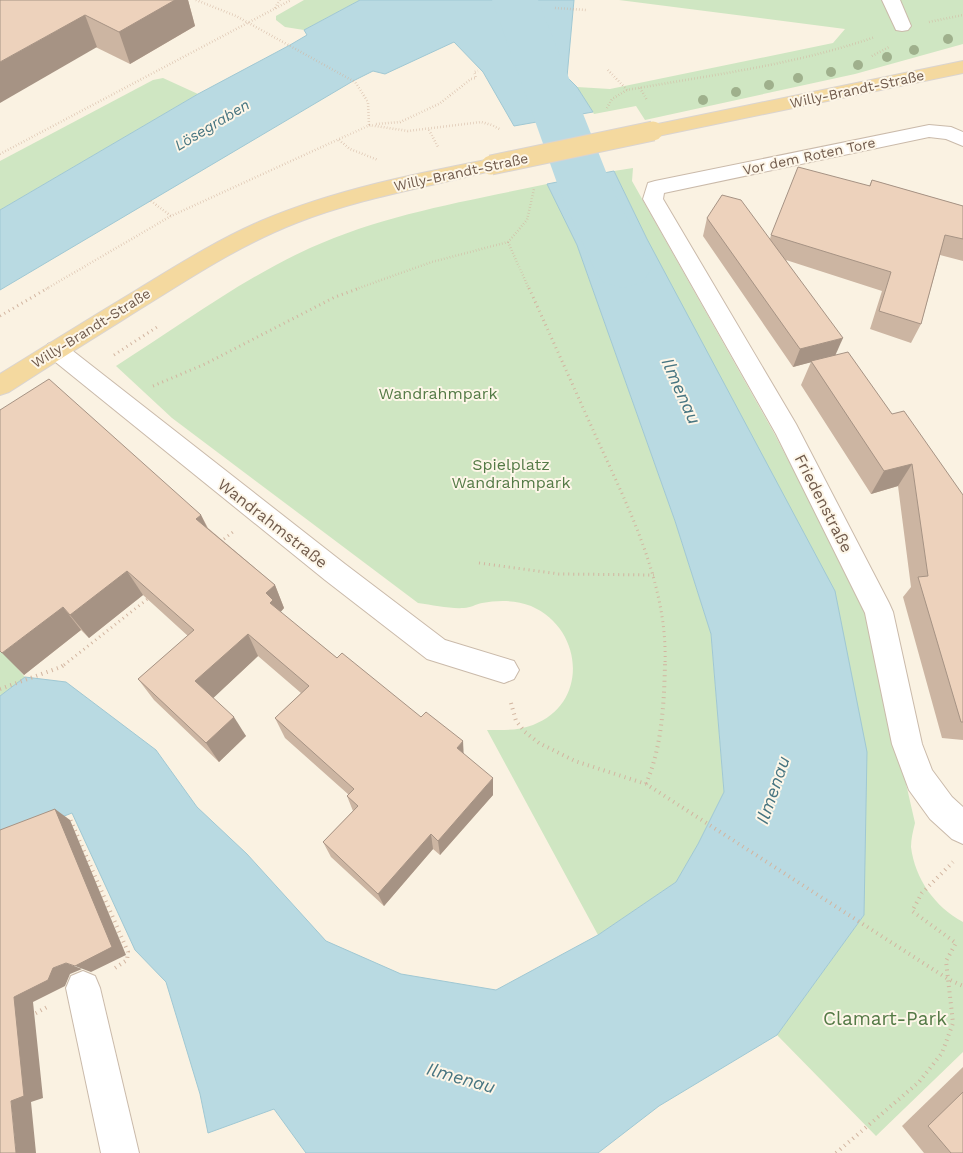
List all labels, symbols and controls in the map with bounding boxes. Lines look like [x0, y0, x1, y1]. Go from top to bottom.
street label: Willy-Brandt-Straße [788, 67, 926, 111]
water label: Lösegraben [171, 96, 253, 154]
street label: Vor dem Roten Tore [741, 134, 877, 178]
street label: Willy-Brandt-Straße [392, 150, 530, 194]
street label: Willy-Brandt-Straße [29, 285, 153, 371]
water label: Ilmenau [658, 354, 705, 427]
park label: Wandrahmpark [379, 384, 497, 403]
street label: Friedenstraße [791, 451, 857, 556]
park label: Spielplatz Wandrahmpark [452, 455, 570, 492]
street label: Wandrahmstraße [214, 475, 331, 572]
water label: Ilmenau [751, 753, 794, 826]
park label: Clamart-Park [823, 1007, 947, 1030]
water label: Ilmenau [424, 1058, 498, 1097]

